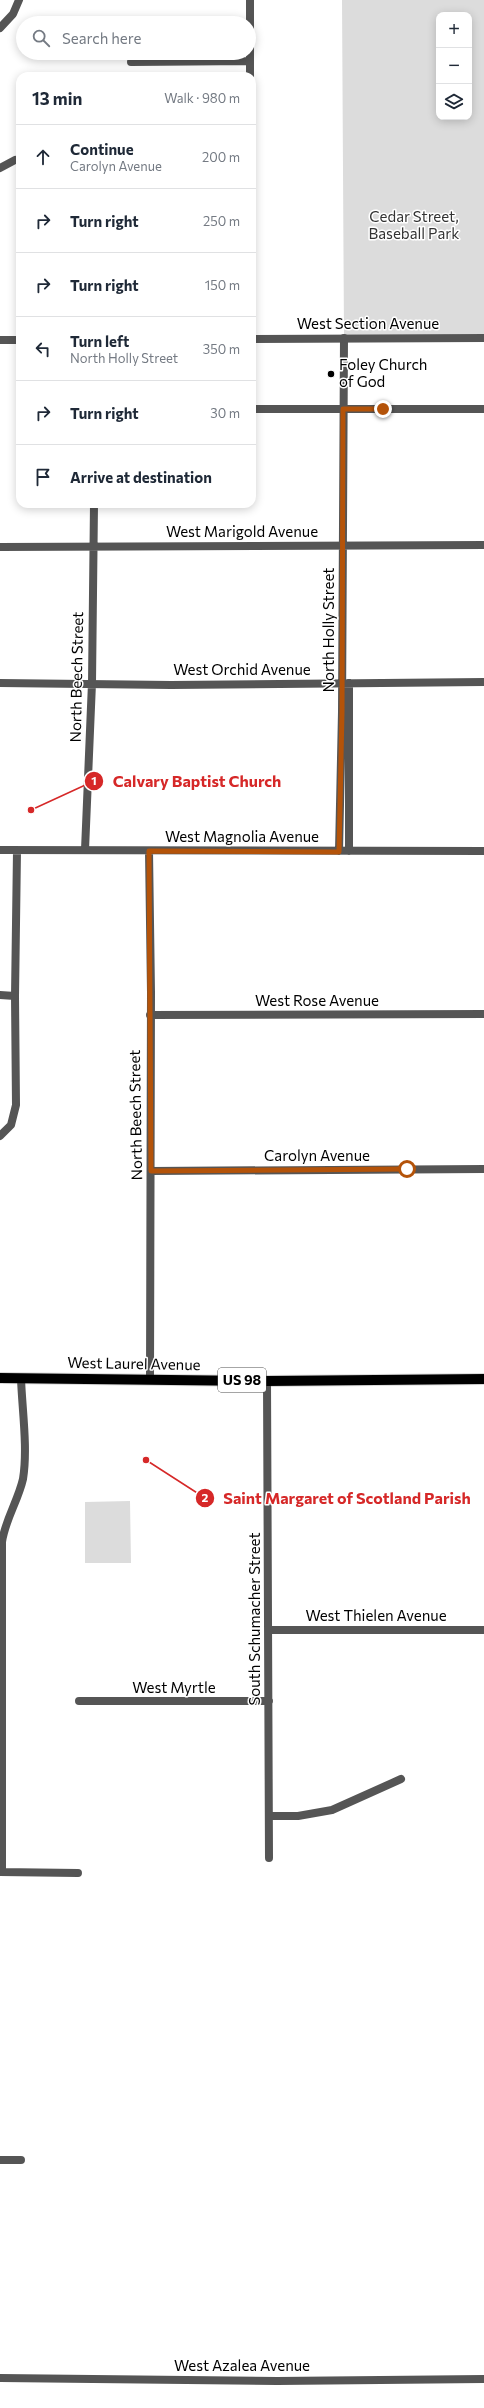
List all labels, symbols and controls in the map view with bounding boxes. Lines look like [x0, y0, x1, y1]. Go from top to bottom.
map controls [436, 12, 472, 120]
button: + [436, 12, 472, 48]
search box [16, 16, 256, 60]
icon: search [30, 27, 52, 49]
text: Search here [62, 29, 141, 47]
button: − [436, 48, 472, 84]
button: layers [436, 84, 472, 120]
text: 13 min [32, 88, 82, 109]
text: Walk · 980 m [164, 90, 240, 106]
text: Continue [70, 140, 134, 158]
icon: ahead [32, 146, 54, 168]
text: 200 m [202, 149, 240, 165]
text: Carolyn Avenue [70, 158, 162, 174]
park label: Cedar Street, Baseball Park [369, 207, 459, 242]
icon: right [32, 210, 54, 232]
text: Turn right [70, 212, 139, 230]
text: 250 m [203, 213, 240, 229]
icon: right [32, 274, 54, 296]
text: Turn right [70, 276, 139, 294]
text: 150 m [205, 277, 240, 293]
street label: West Section Avenue [297, 314, 439, 332]
text: Turn left [70, 332, 129, 350]
icon: left [32, 338, 54, 360]
text: 350 m [203, 341, 240, 357]
text: North Holly Street [70, 350, 178, 366]
place label: Foley Church of God [339, 355, 427, 390]
marker: Foley Church of God [326, 369, 336, 379]
route end [374, 400, 392, 418]
icon: right [32, 402, 54, 424]
text: Turn right [70, 404, 139, 422]
text: 30 m [210, 405, 240, 421]
icon: arrive [32, 466, 54, 488]
text: Arrive at destination [70, 468, 212, 486]
street label: West Marigold Avenue [166, 522, 318, 540]
street label: North Holly Street [319, 568, 337, 692]
street label: North Beech Street [66, 611, 86, 742]
street label: West Orchid Avenue [173, 660, 311, 678]
callout: Calvary Baptist Church [84, 767, 289, 795]
text: Calvary Baptist Church [113, 771, 281, 790]
text: 1 [91, 773, 97, 787]
street label: West Magnolia Avenue [165, 827, 319, 845]
street label: West Rose Avenue [255, 991, 379, 1009]
street label: North Beech Street [125, 1050, 145, 1181]
street label: Carolyn Avenue [264, 1146, 370, 1164]
route start [398, 1160, 416, 1178]
street label: West Laurel Avenue [67, 1353, 201, 1373]
road number: US 98 [218, 1368, 266, 1392]
callout: Saint Margaret of Scotland Parish [195, 1484, 479, 1512]
text: Saint Margaret of Scotland Parish [223, 1488, 471, 1507]
text: 2 [202, 1490, 209, 1504]
street label: South Schumacher Street [245, 1532, 263, 1706]
street label: West Thielen Avenue [305, 1606, 447, 1624]
street label: West Myrtle [132, 1678, 216, 1696]
street label: West Azalea Avenue [174, 2356, 310, 2374]

